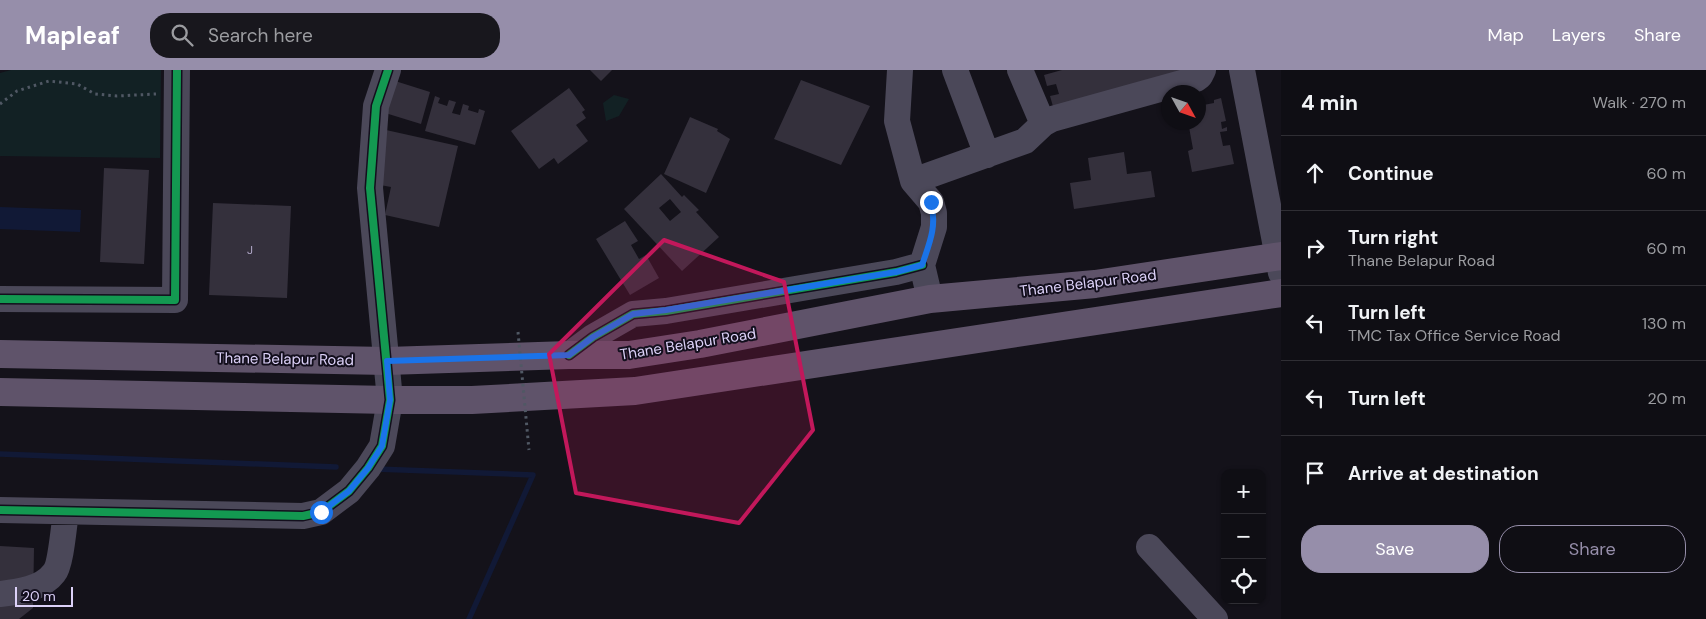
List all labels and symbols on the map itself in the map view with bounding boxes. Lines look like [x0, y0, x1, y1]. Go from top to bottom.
north arrow [1161, 85, 1206, 130]
route end [920, 191, 943, 214]
house number: J [247, 242, 253, 258]
street label: Thane Belapur Road [1018, 265, 1158, 301]
street label: Thane Belapur Road [618, 323, 758, 365]
street label: Thane Belapur Road [216, 348, 354, 370]
route start [310, 501, 333, 524]
scale bar [15, 584, 72, 607]

